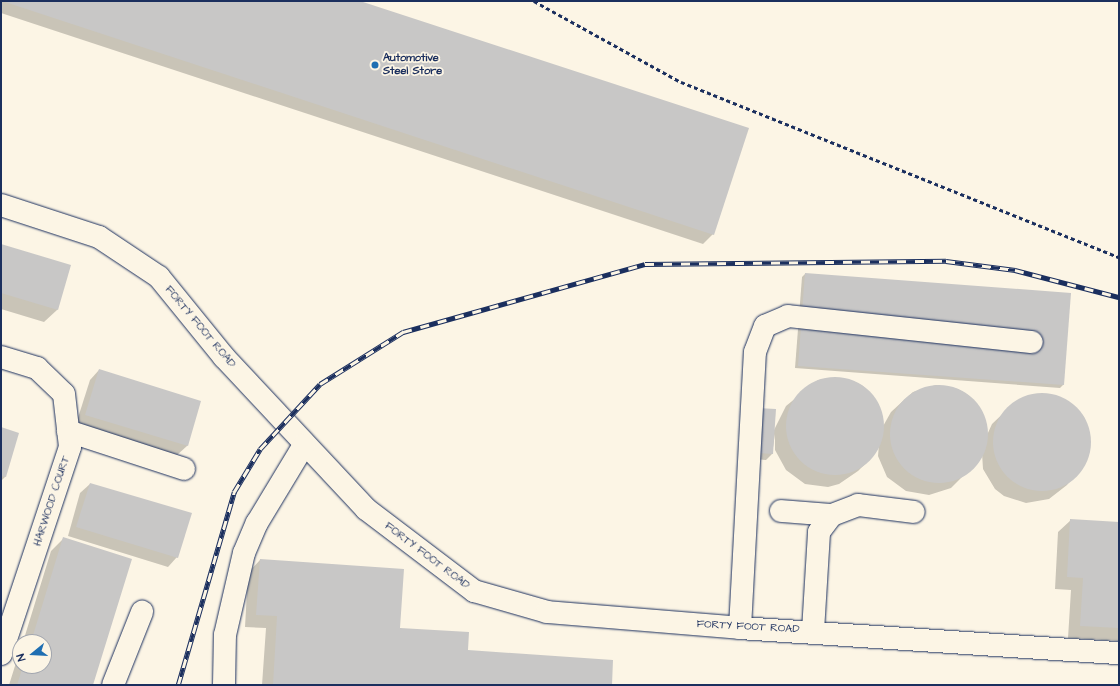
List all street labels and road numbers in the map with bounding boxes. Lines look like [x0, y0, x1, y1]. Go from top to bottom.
street label: FORTY FOOT ROAD [162, 283, 238, 371]
street label: HARWOOD COURT [31, 454, 73, 548]
street label: FORTY FOOT ROAD [382, 520, 472, 592]
street label: FORTY FOOT ROAD [696, 618, 800, 636]

